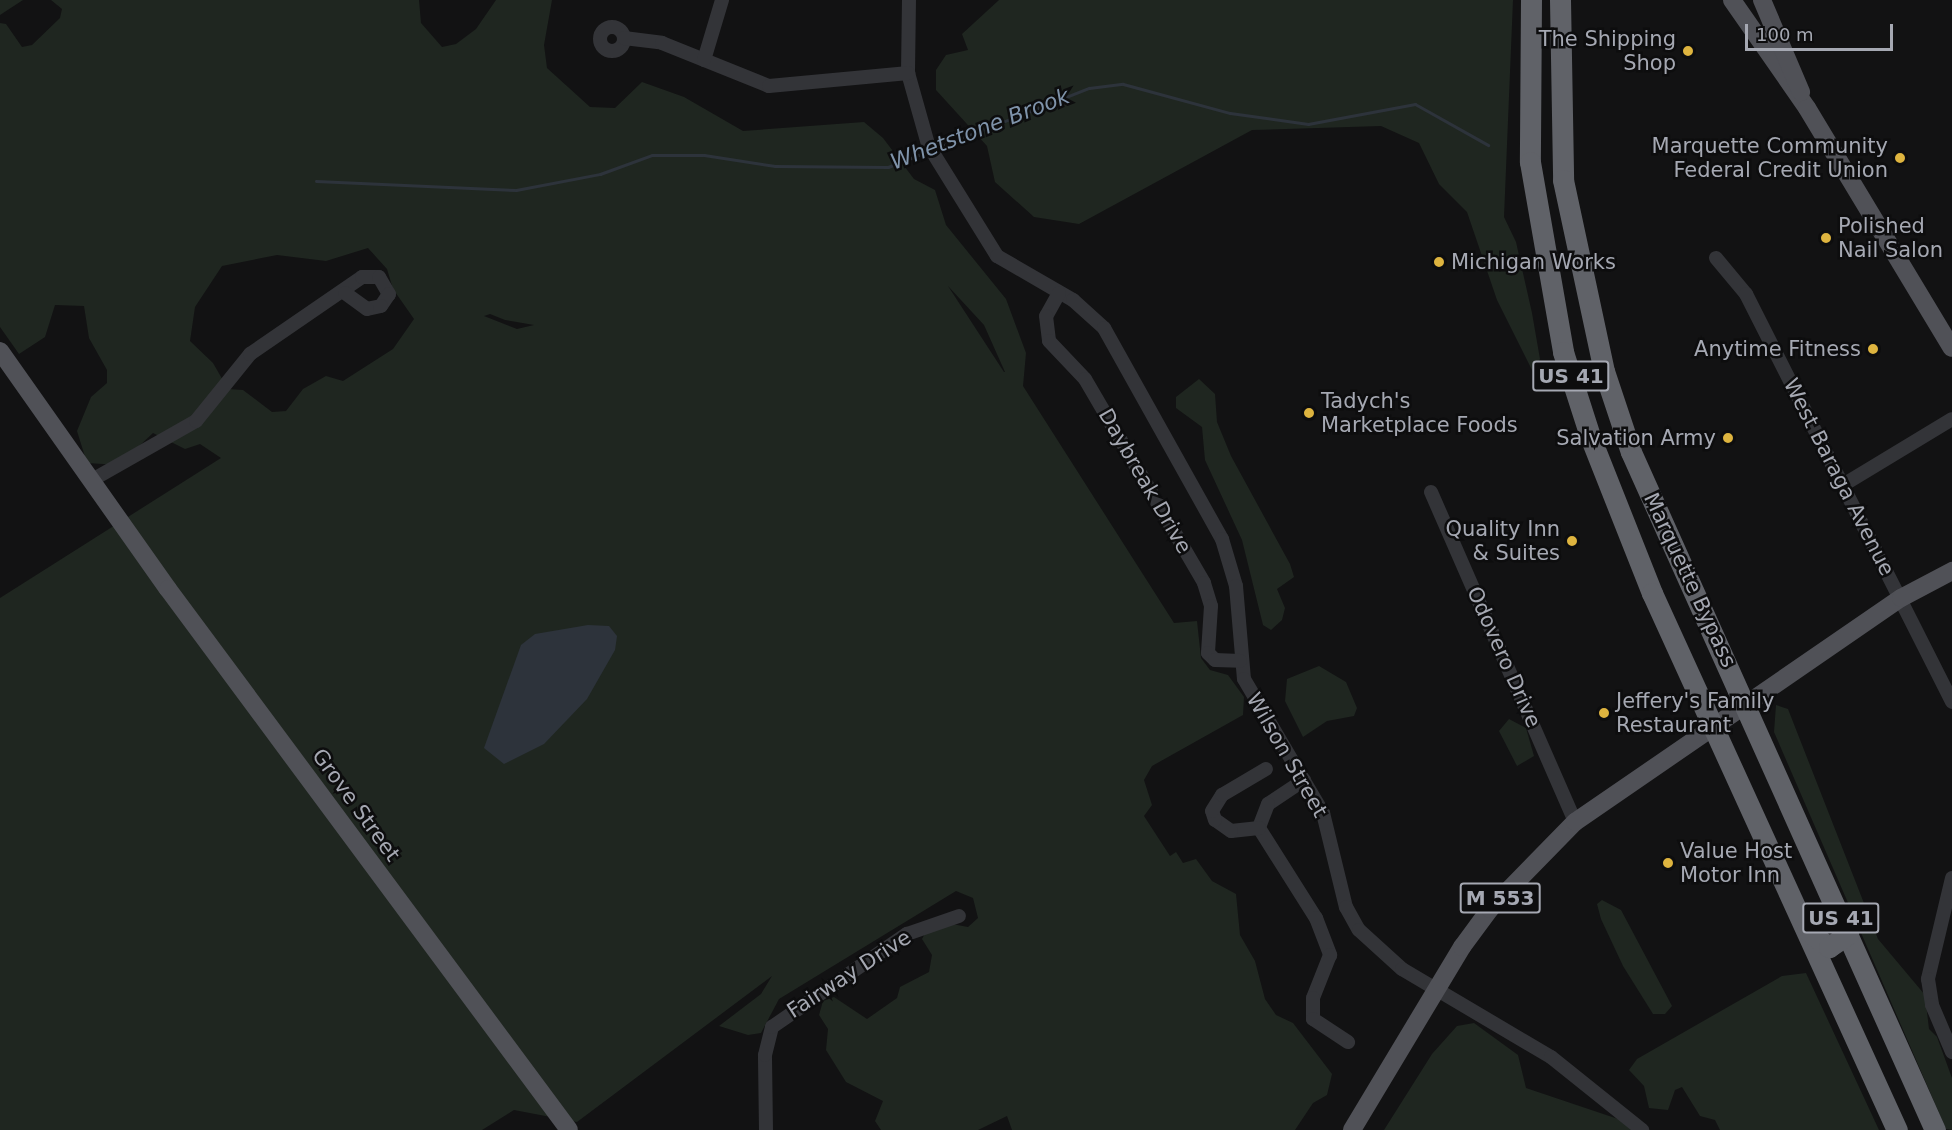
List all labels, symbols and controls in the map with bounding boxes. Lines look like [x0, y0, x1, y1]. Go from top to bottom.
scale bar [1748, 12, 1896, 50]
text: 100 m [1756, 24, 1814, 45]
place label: The Shipping Shop [1539, 26, 1676, 76]
marker: The Shipping Shop [1681, 44, 1695, 58]
water label: Whetstone Brook [887, 83, 1073, 175]
place label: Marquette Community Federal Credit Union [1652, 133, 1888, 183]
marker: Marquette Community Federal Credit Union [1893, 151, 1907, 165]
place label: Polished Nail Salon [1838, 213, 1943, 263]
marker: Polished Nail Salon [1819, 231, 1833, 245]
place label: Michigan Works [1451, 249, 1616, 275]
marker: Michigan Works [1432, 255, 1446, 269]
place label: Anytime Fitness [1694, 336, 1861, 362]
marker: Anytime Fitness [1866, 342, 1880, 356]
road number: US 41 [1532, 359, 1610, 393]
street label: West Baraga Avenue [1778, 374, 1900, 580]
place label: Tadych's Marketplace Foods [1321, 388, 1518, 438]
street label: Daybreak Drive [1093, 404, 1197, 558]
marker: Tadych's Marketplace Foods [1302, 406, 1316, 420]
place label: Salvation Army [1556, 425, 1716, 451]
marker: Salvation Army [1721, 431, 1735, 445]
street label: Marquette Bypass [1638, 489, 1742, 671]
place label: Quality Inn & Suites [1445, 516, 1560, 566]
marker: Quality Inn & Suites [1565, 534, 1579, 548]
street label: Odovero Drive [1462, 583, 1546, 731]
street label: Wilson Street [1241, 688, 1333, 822]
place label: Jeffery's Family Restaurant [1616, 688, 1775, 738]
marker: Jeffery's Family Restaurant [1597, 706, 1611, 720]
street label: Grove Street [307, 744, 405, 866]
place label: Value Host Motor Inn [1680, 838, 1792, 888]
marker: Value Host Motor Inn [1661, 856, 1675, 870]
road number: M 553 [1460, 881, 1540, 915]
road number: US 41 [1802, 901, 1880, 935]
street label: Fairway Drive [782, 925, 916, 1023]

